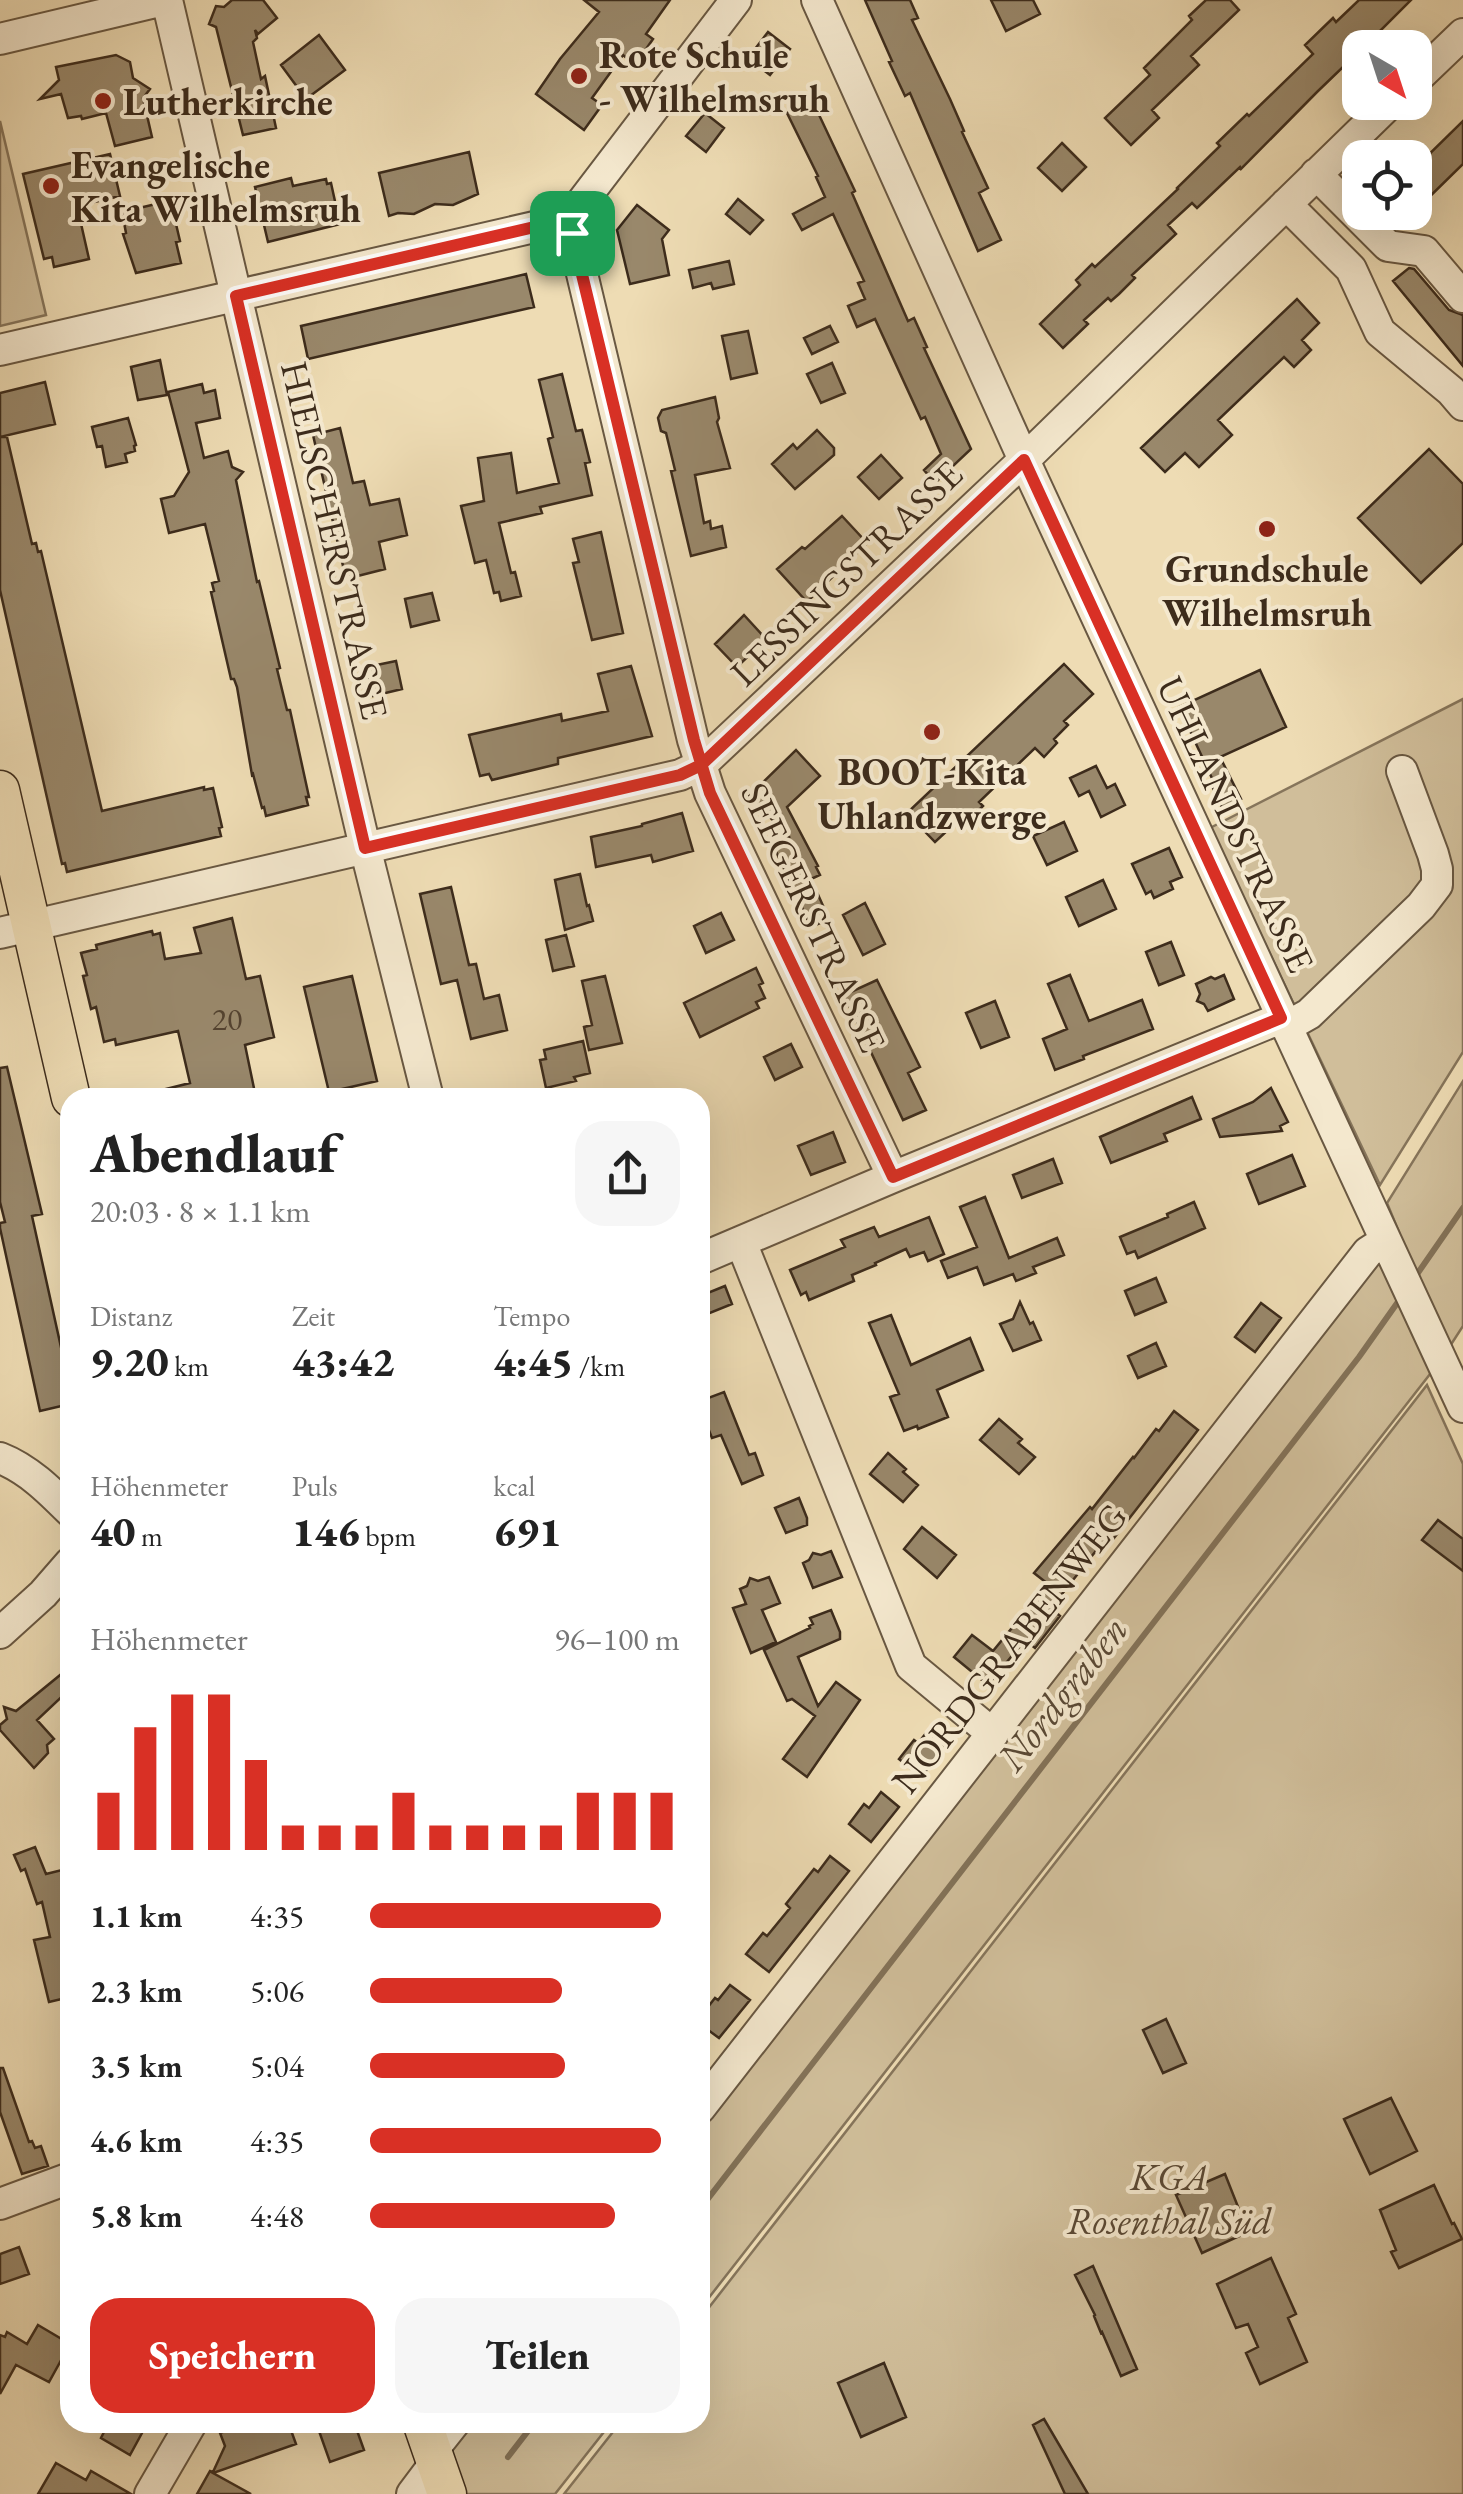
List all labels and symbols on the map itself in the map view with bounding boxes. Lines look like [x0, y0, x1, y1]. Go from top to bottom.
place label: Rote Schule - Wilhelmsruh [599, 30, 830, 123]
north arrow [1342, 30, 1432, 120]
marker: Rote Schule - Wilhelmsruh [568, 65, 590, 87]
place label: Lutherkirche [123, 77, 333, 126]
marker: Lutherkirche [92, 90, 114, 112]
place label: Evangelische Kita Wilhelmsruh [71, 140, 361, 233]
marker: Evangelische Kita Wilhelmsruh [40, 175, 62, 197]
pin [530, 191, 615, 276]
street label: HIELSCHERSTRASSE [270, 356, 400, 724]
street label: LESSINGSTRASSE [719, 450, 973, 696]
marker: Grundschule Wilhelmsruh [1256, 518, 1278, 540]
place label: Grundschule Wilhelmsruh [1162, 544, 1372, 637]
street label: UHLANDSTRASSE [1146, 668, 1326, 980]
marker: BOOT-Kita Uhlandzwerge [921, 721, 943, 743]
place label: BOOT-Kita Uhlandzwerge [817, 747, 1047, 840]
street label: SEEGERSTRASSE [730, 775, 898, 1059]
house number: 20 [212, 998, 242, 1040]
street label: NORDGRABENWEG [880, 1493, 1138, 1803]
water label: Nordgraben [984, 1605, 1139, 1782]
park label: KGA Rosenthal Süd [1066, 2152, 1272, 2245]

